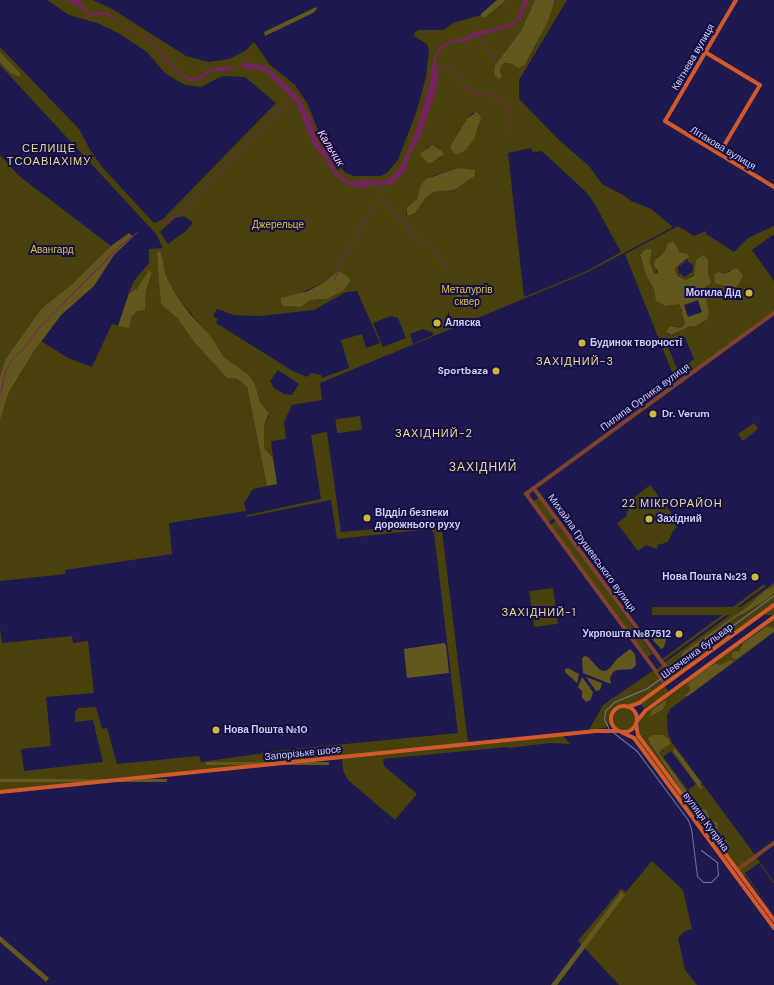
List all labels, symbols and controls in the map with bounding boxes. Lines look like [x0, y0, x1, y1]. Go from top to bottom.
street label: Квітнева вулиця [669, 22, 717, 92]
street label: Літакова вулиця [688, 124, 758, 172]
water label: Кальчик [315, 127, 347, 169]
district label: СЕЛИЩЕ ТСОАВIАХIМУ [7, 142, 91, 168]
park label: Джерельце [252, 219, 304, 231]
park label: Авангард [30, 244, 74, 256]
park label: Металургів сквер [441, 283, 493, 306]
place label: Могила Дiд [686, 287, 741, 299]
marker: Могила Дiд [744, 288, 754, 298]
place label: Аляска [445, 317, 481, 329]
marker: Аляска [432, 318, 442, 328]
place label: Будинок творчості [590, 337, 682, 349]
marker: Будинок творчості [577, 338, 587, 348]
district label: ЗАХІДНИЙ-3 [536, 354, 614, 368]
street label: Пилипа Орлика вулиця [598, 361, 692, 433]
place label: Sportbaza [438, 365, 488, 377]
marker: Sportbaza [491, 366, 501, 376]
marker: Dr. Verum [647, 408, 659, 420]
place label: Dr. Verum [662, 408, 710, 420]
district label: ЗАХІДНИЙ-2 [395, 426, 473, 440]
district label: ЗАХІДНИЙ [449, 461, 517, 475]
street label: Михайла Грушевського вулиця [545, 492, 639, 614]
district label: 22 МІКРОРАЙОН [621, 496, 723, 510]
place label: ВІдділ безпеки дорожнього руху [375, 506, 460, 530]
marker: ВІдділ безпеки дорожнього руху [362, 513, 372, 523]
place label: Західний [657, 513, 702, 525]
marker: Західний [644, 514, 654, 524]
place label: Нова Пошта №23 [662, 571, 747, 583]
marker: Нова Пошта №23 [750, 572, 760, 582]
district label: ЗАХІДНИЙ-1 [502, 605, 576, 619]
street label: Шевченка бульвар [659, 621, 735, 681]
place label: Укрпошта №87512 [583, 628, 671, 640]
marker: Укрпошта №87512 [674, 629, 684, 639]
place label: Нова Пошта №10 [224, 724, 308, 736]
marker: Нова Пошта №10 [211, 725, 221, 735]
street label: Запорізьке шосе [264, 743, 342, 763]
street label: вулиця Купріна [681, 790, 731, 854]

